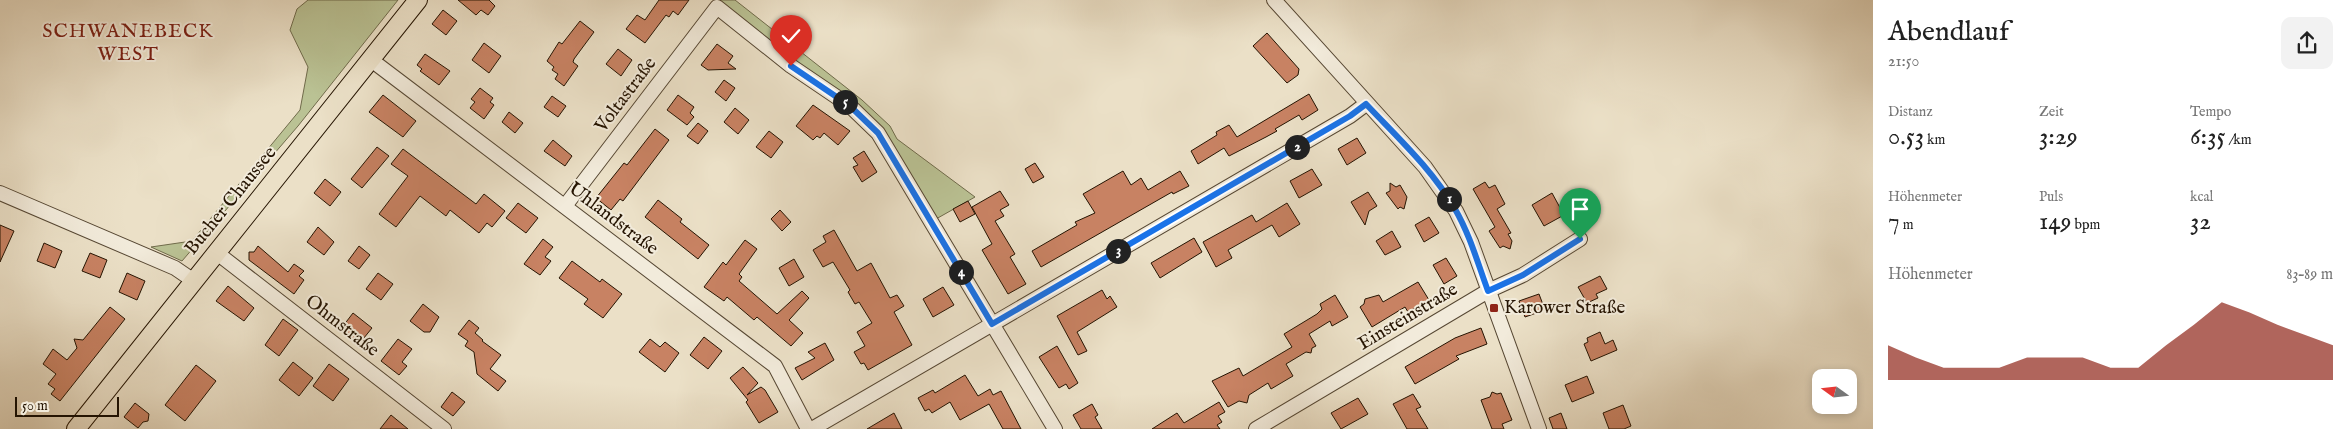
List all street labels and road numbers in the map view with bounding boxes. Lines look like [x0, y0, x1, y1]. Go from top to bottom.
street label: Voltastraße [589, 52, 662, 138]
street label: Bucher Chaussee [180, 142, 282, 260]
street label: Uhlandstraße [563, 177, 663, 261]
street label: Einsteinstraße [1354, 278, 1463, 356]
street label: Ohmstraße [300, 290, 384, 363]

